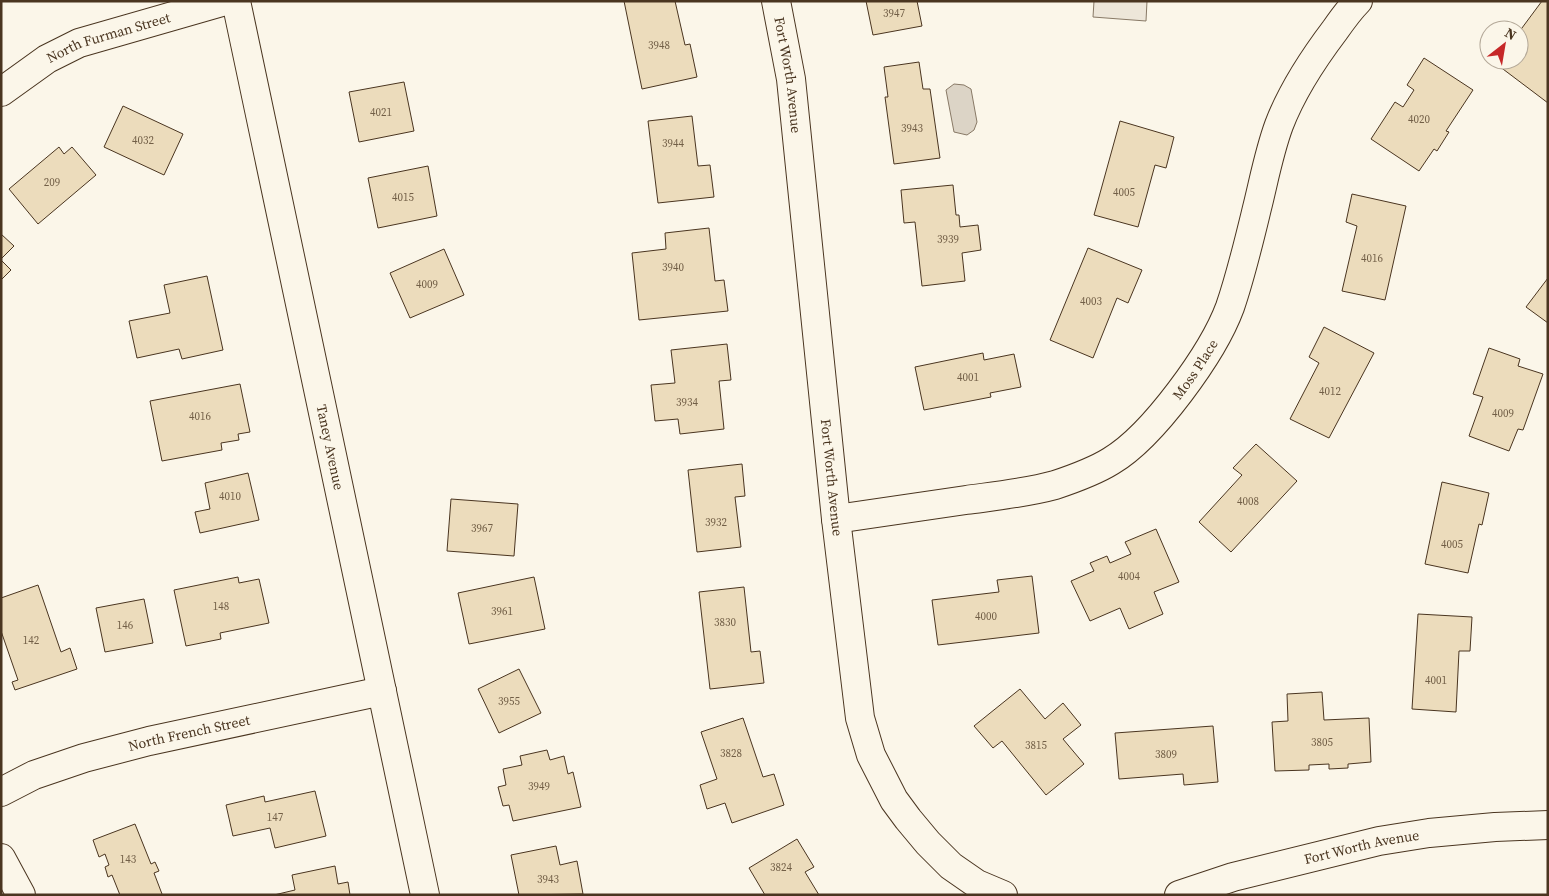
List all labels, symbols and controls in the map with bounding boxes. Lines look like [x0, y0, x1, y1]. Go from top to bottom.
house number: 3947 [883, 6, 905, 21]
street label: North Furman Street [43, 7, 173, 68]
street label: Fort Worth Avenue [769, 15, 806, 134]
north arrow [1479, 20, 1529, 70]
text: N [1501, 23, 1520, 45]
house number: 3948 [648, 38, 670, 53]
house number: 4021 [370, 105, 392, 120]
house number: 4020 [1408, 112, 1430, 127]
house number: 3943 [901, 121, 923, 136]
house number: 4032 [132, 133, 154, 148]
house number: 3944 [662, 136, 684, 151]
house number: 209 [44, 175, 60, 190]
house number: 4005 [1113, 185, 1135, 200]
house number: 4015 [392, 190, 414, 205]
house number: 3939 [937, 232, 959, 247]
house number: 4016 [1361, 251, 1383, 266]
house number: 3940 [662, 260, 684, 275]
house number: 4009 [416, 277, 438, 292]
house number: 4003 [1080, 294, 1102, 309]
street label: Moss Place [1168, 335, 1223, 404]
house number: 4001 [957, 370, 979, 385]
house number: 4012 [1319, 384, 1341, 399]
house number: 3934 [676, 395, 698, 410]
street label: Taney Avenue [312, 403, 349, 492]
house number: 4009 [1492, 406, 1514, 421]
house number: 4016 [189, 409, 211, 424]
street label: Fort Worth Avenue [816, 418, 848, 537]
house number: 4010 [219, 489, 241, 504]
house number: 4008 [1237, 494, 1259, 509]
house number: 3932 [705, 515, 727, 530]
house number: 3967 [471, 521, 493, 536]
house number: 4005 [1441, 537, 1463, 552]
house number: 4004 [1118, 569, 1140, 584]
house number: 148 [213, 599, 229, 614]
house number: 3961 [491, 604, 513, 619]
house number: 4000 [975, 609, 997, 624]
house number: 3830 [714, 615, 736, 630]
house number: 146 [117, 618, 134, 633]
house number: 142 [23, 633, 40, 648]
house number: 4001 [1425, 673, 1447, 688]
house number: 3955 [498, 694, 520, 709]
street label: North French Street [126, 710, 252, 756]
house number: 3805 [1311, 735, 1333, 750]
house number: 3815 [1025, 738, 1047, 753]
house number: 3828 [720, 746, 742, 761]
house number: 3809 [1155, 747, 1177, 762]
house number: 3949 [528, 779, 550, 794]
house number: 147 [267, 810, 284, 825]
street label: Fort Worth Avenue [1302, 825, 1421, 869]
house number: 143 [120, 852, 137, 867]
house number: 3824 [770, 860, 792, 875]
house number: 3943 [537, 872, 559, 887]

